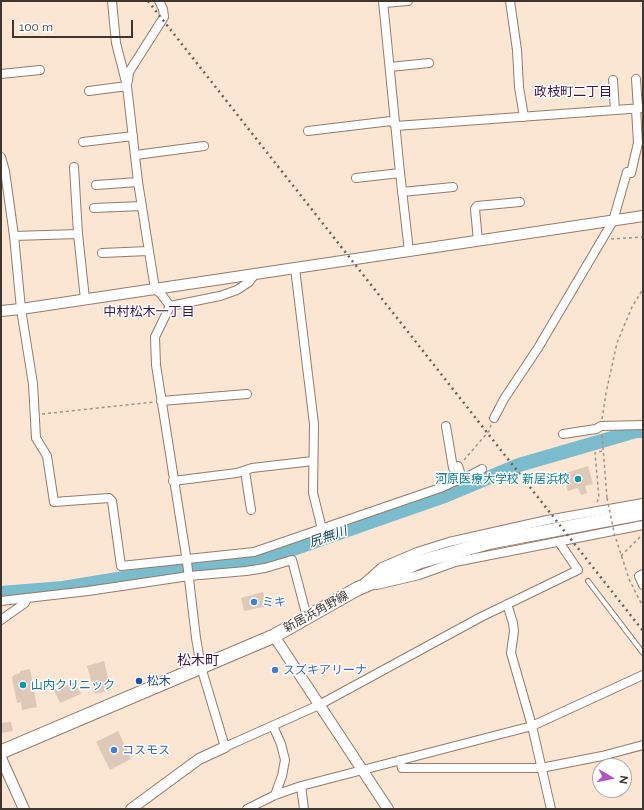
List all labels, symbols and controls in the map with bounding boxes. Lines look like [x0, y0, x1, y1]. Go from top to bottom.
scale bar [14, 12, 135, 38]
text: 100 m [19, 20, 53, 34]
district label: 政枝町二丁目 [534, 84, 612, 100]
district label: 中村松木一丁目 [104, 304, 194, 320]
place label: 河原医療大学校 新居浜校 [435, 472, 570, 486]
marker: 河原医療大学校 新居浜校 [573, 474, 583, 484]
water label: 尻無川 [307, 523, 349, 551]
street label: 新居浜角野線 [281, 588, 351, 636]
place label: ミキ [262, 595, 286, 609]
marker: ミキ [249, 597, 259, 607]
district label: 松木町 [177, 653, 219, 669]
place label: スズキアリーナ [283, 663, 367, 677]
marker: スズキアリーナ [270, 665, 280, 675]
place label: 松木 [147, 674, 171, 688]
marker: 松木 [134, 676, 144, 686]
place label: 山内クリニック [31, 678, 115, 692]
marker: 山内クリニック [18, 680, 28, 690]
place label: コスモス [122, 743, 170, 757]
marker: コスモス [109, 745, 119, 755]
north arrow [592, 758, 632, 798]
text: N [616, 775, 630, 785]

